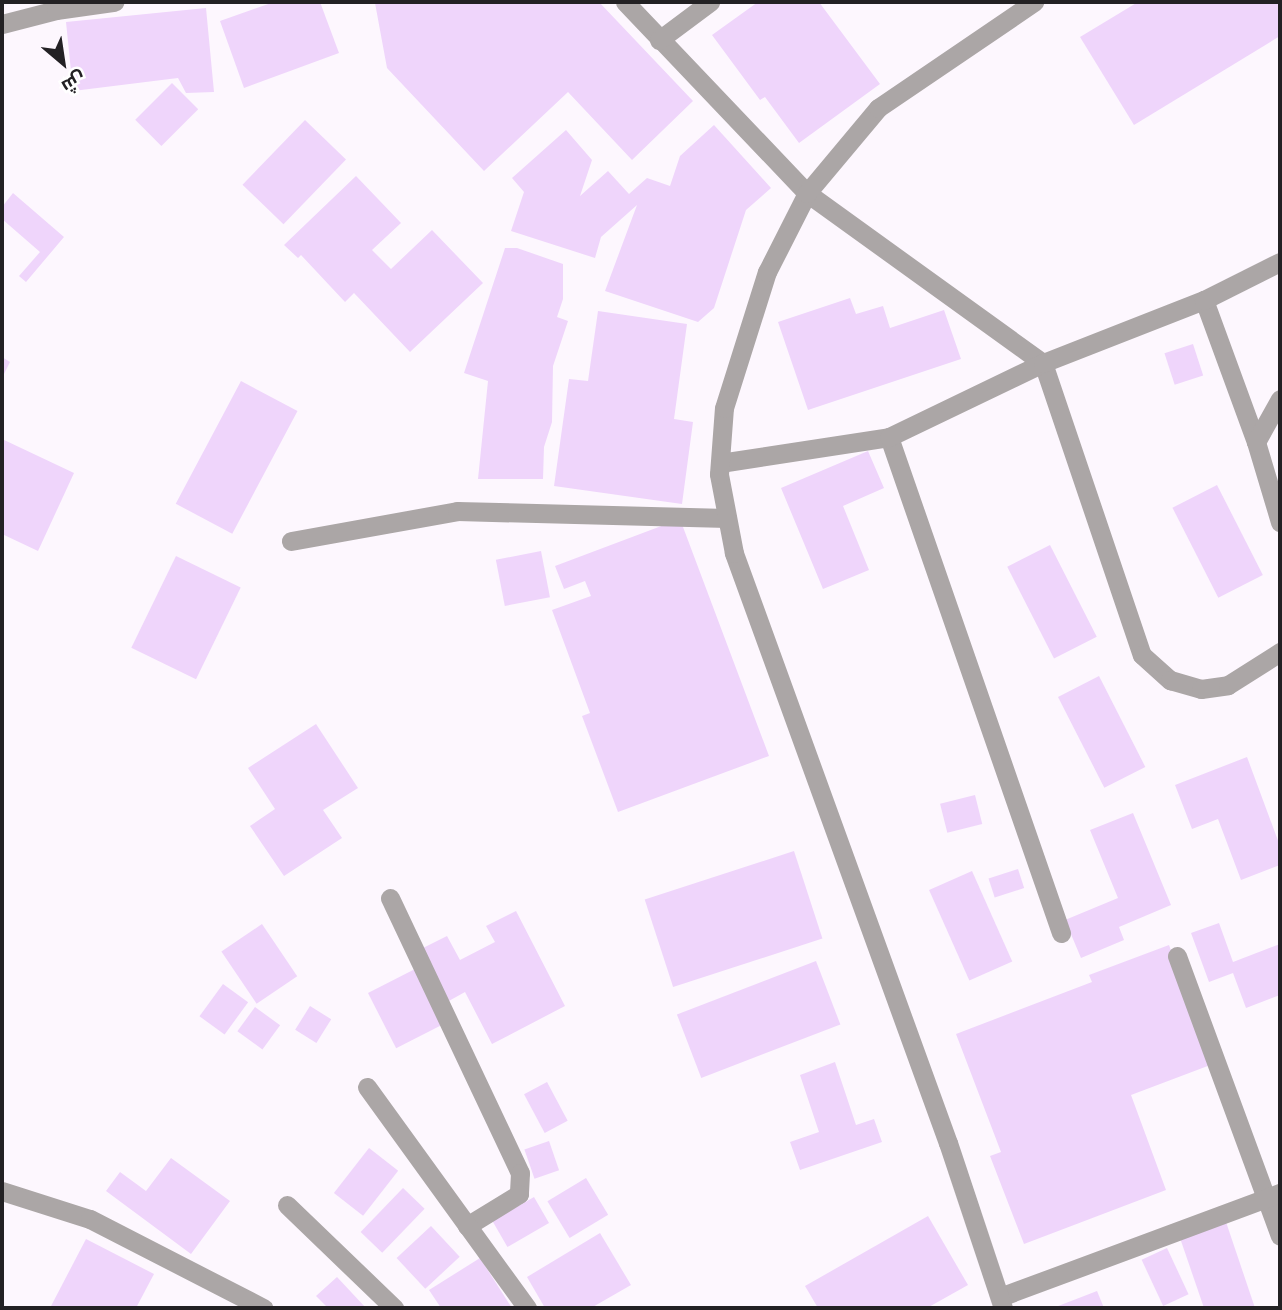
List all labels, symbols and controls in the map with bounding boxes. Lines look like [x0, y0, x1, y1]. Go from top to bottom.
north arrow [28, 28, 98, 98]
text: ش [57, 66, 90, 98]

